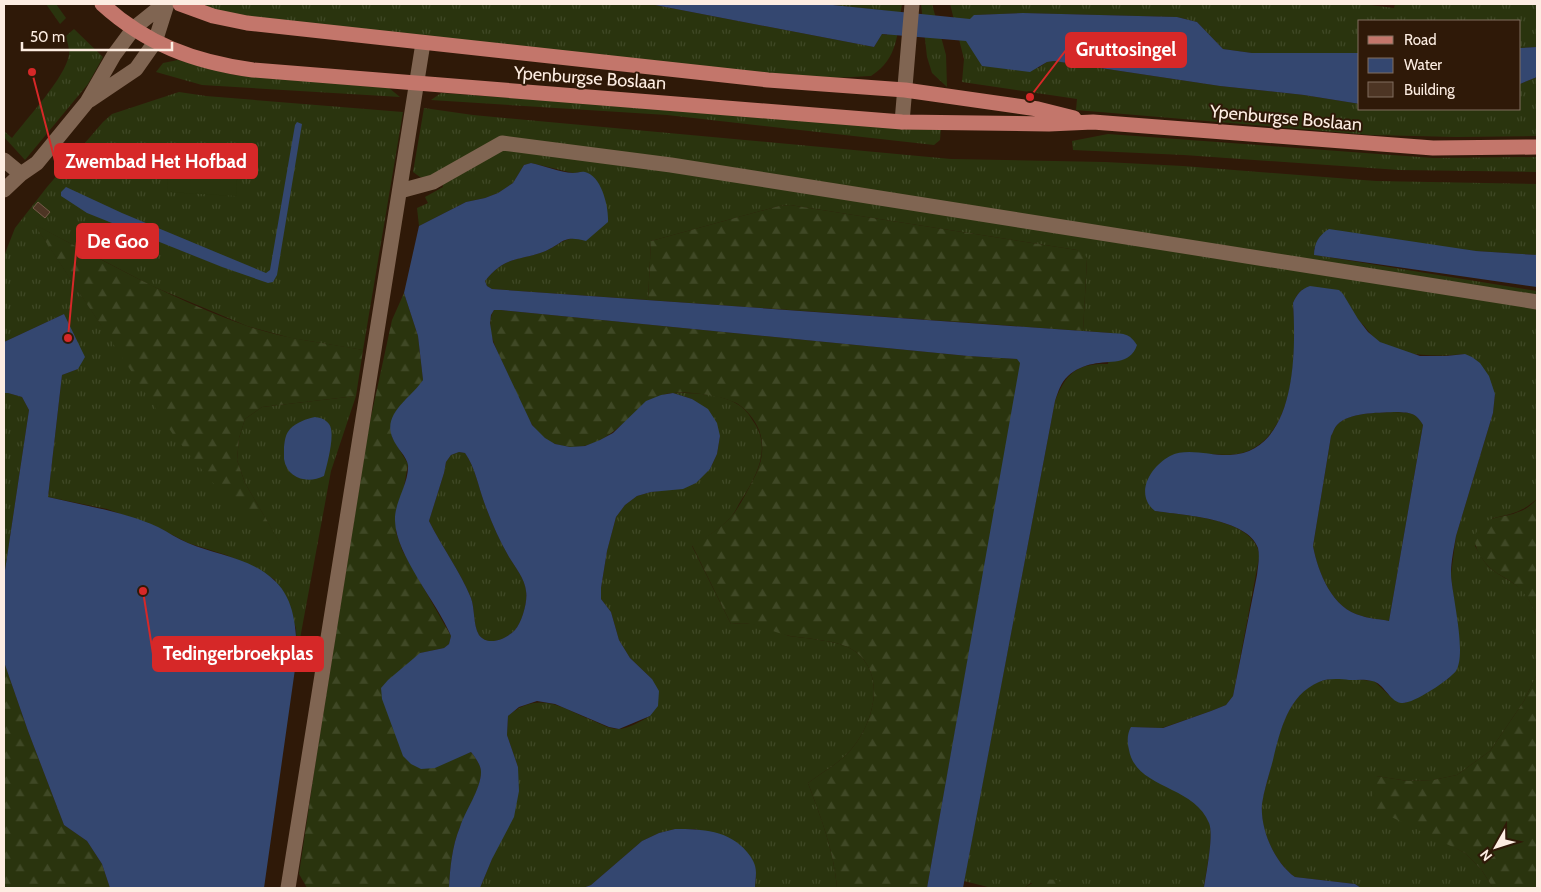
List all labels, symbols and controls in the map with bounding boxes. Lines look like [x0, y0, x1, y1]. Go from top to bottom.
scale bar [22, 20, 172, 52]
legend [1358, 20, 1521, 110]
text: 50 m [30, 28, 65, 46]
text: Road [1404, 31, 1437, 49]
callout: Gruttosingel [1066, 33, 1186, 67]
text: Gruttosingel [1076, 38, 1176, 61]
text: Water [1404, 56, 1442, 74]
street label: Ypenburgse Boslaan [512, 62, 667, 94]
text: Building [1404, 81, 1455, 99]
street label: Ypenburgse Boslaan [1208, 100, 1363, 136]
callout: Zwembad Het Hofbad [55, 144, 257, 178]
text: Zwembad Het Hofbad [65, 150, 247, 173]
callout: De Goo [77, 224, 158, 258]
text: De Goo [87, 230, 149, 253]
callout: Tedingerbroekplas [153, 637, 323, 671]
text: Tedingerbroekplas [163, 642, 313, 665]
north arrow [1471, 822, 1521, 872]
text: N [1476, 846, 1496, 865]

